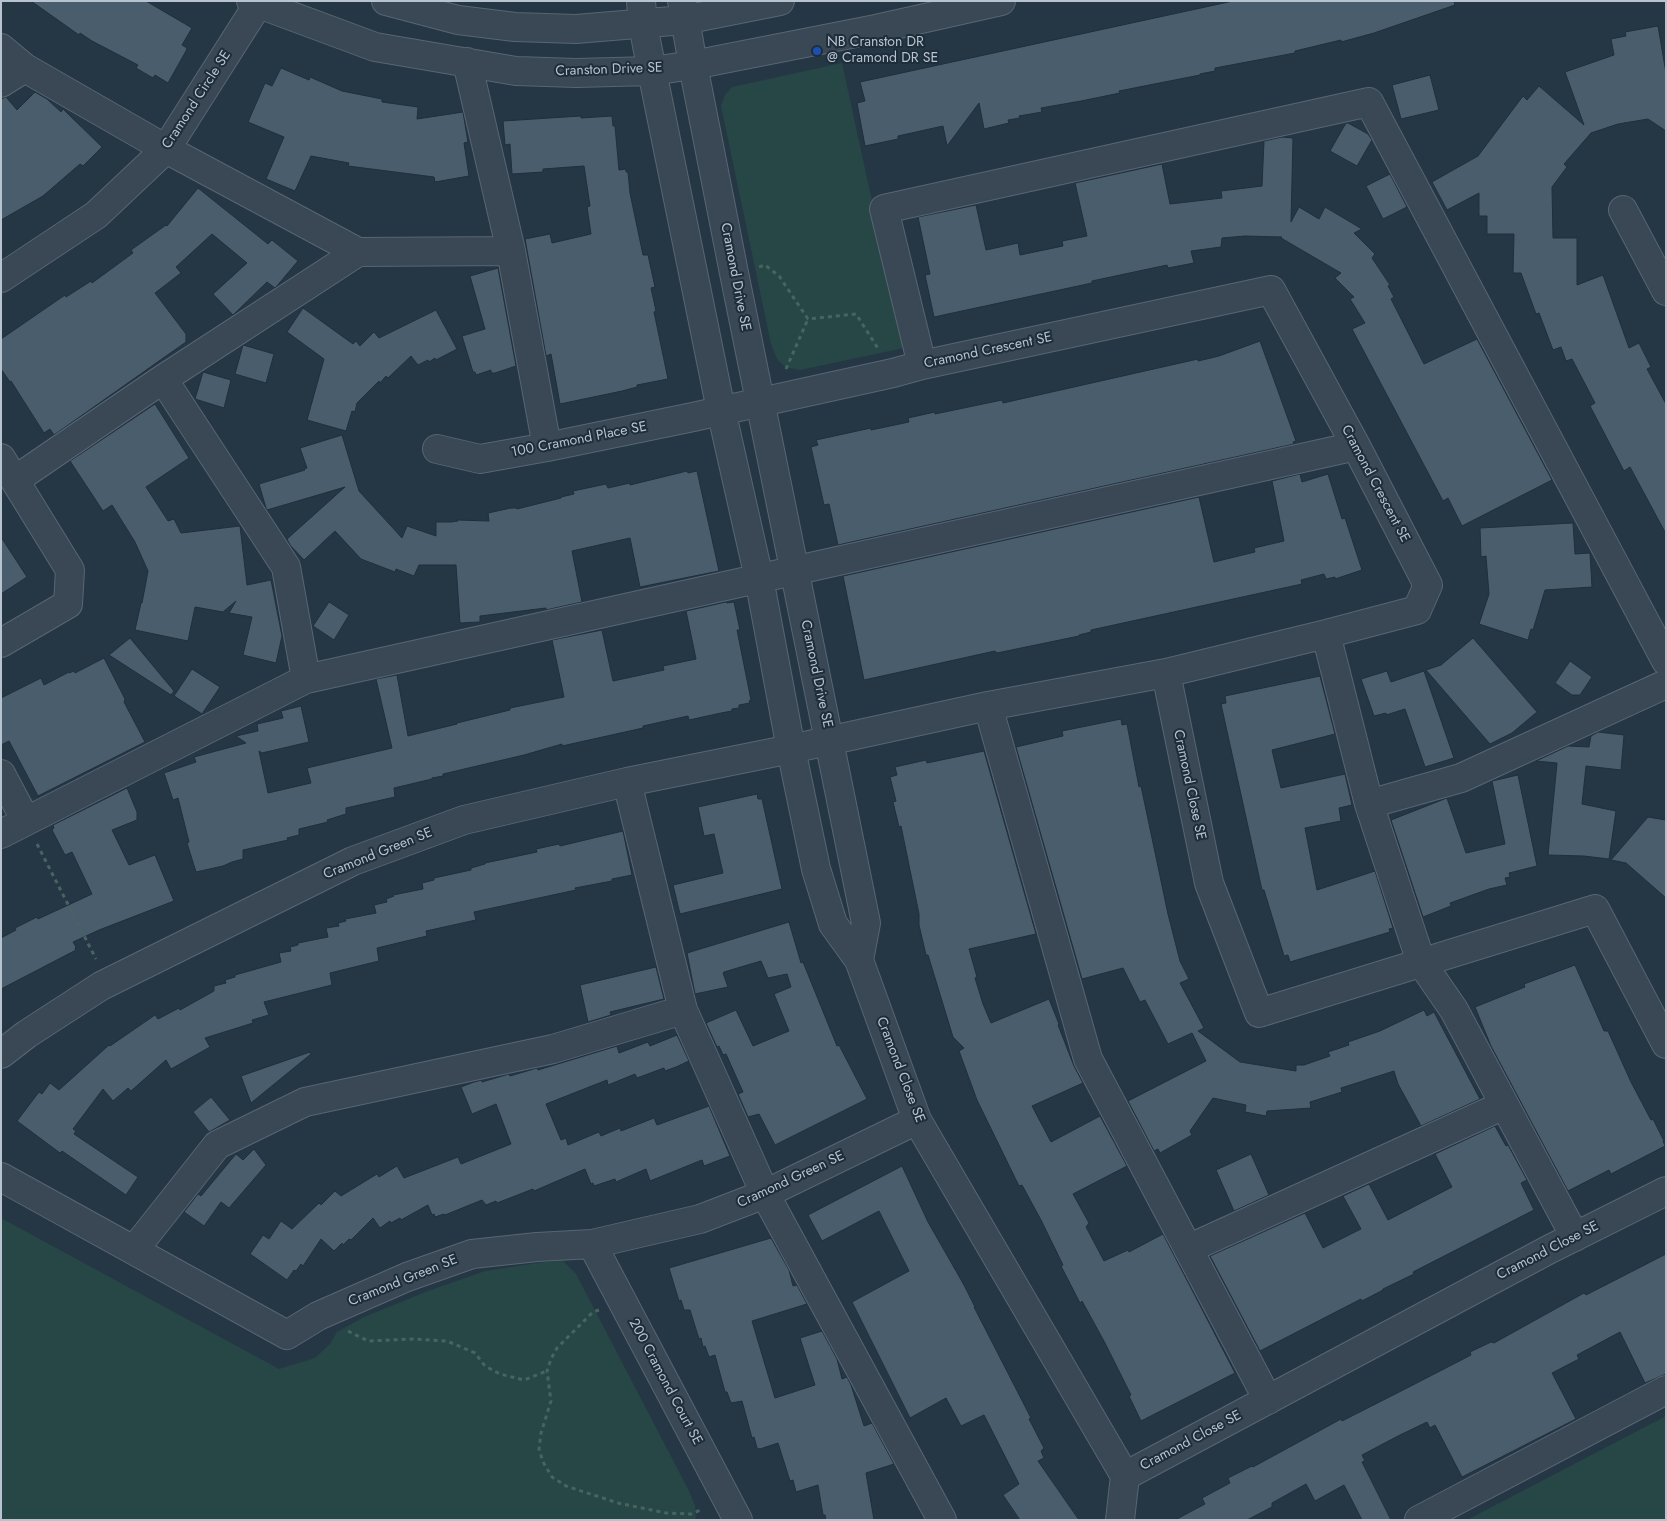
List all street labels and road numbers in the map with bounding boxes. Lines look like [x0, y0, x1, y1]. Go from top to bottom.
street label: Cramond Circle SE [159, 48, 235, 152]
street label: Cranston Drive SE [555, 60, 663, 80]
street label: Cramond Drive SE [716, 221, 754, 333]
street label: Cramond Crescent SE [922, 329, 1054, 373]
street label: 100 Cramond Place SE [510, 419, 648, 461]
street label: Cramond Crescent SE [1337, 422, 1413, 546]
street label: Cramond Drive SE [796, 618, 836, 730]
street label: Cramond Close SE [1169, 728, 1209, 842]
street label: Cramond Green SE [321, 824, 435, 884]
street label: Cramond Close SE [872, 1015, 928, 1125]
street label: Cramond Green SE [735, 1148, 847, 1212]
street label: Cramond Close SE [1494, 1218, 1602, 1284]
street label: Cramond Green SE [346, 1251, 460, 1311]
street label: 200 Cramond Court SE [625, 1316, 705, 1448]
street label: Cramond Close SE [1138, 1407, 1244, 1475]

